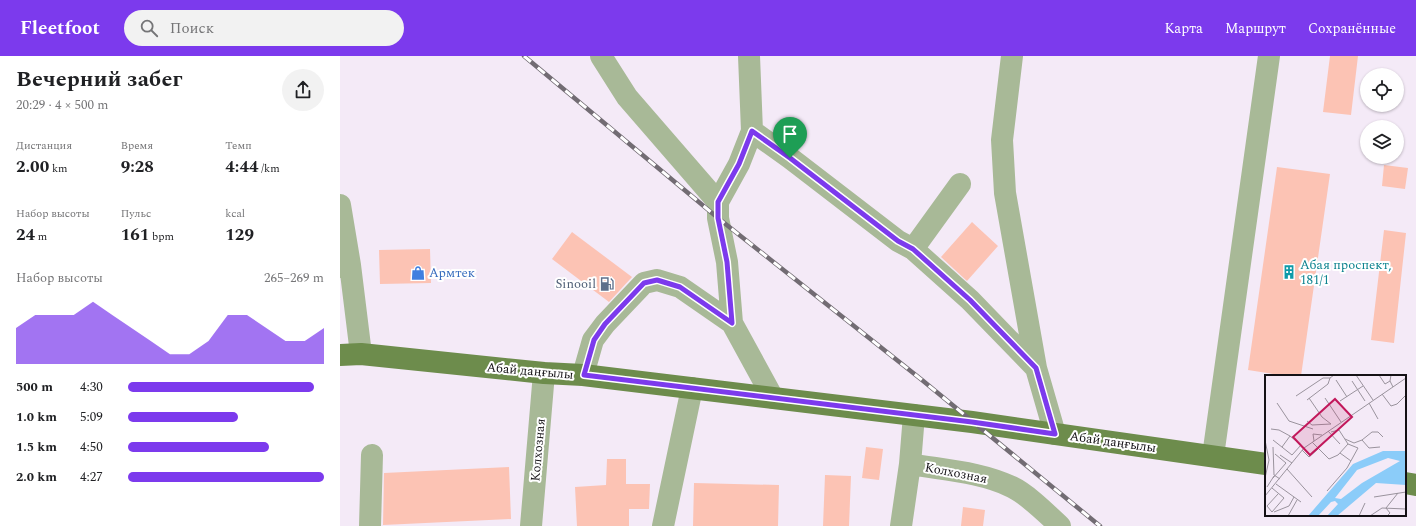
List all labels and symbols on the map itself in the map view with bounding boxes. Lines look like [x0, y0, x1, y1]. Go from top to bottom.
pin [773, 117, 807, 158]
place label: Абая проспект, 181/1 [1300, 255, 1392, 290]
place label: Армтек [429, 263, 475, 283]
building icon: Абая проспект, 181/1 [1281, 264, 1297, 280]
shop icon: Армтек [410, 265, 426, 281]
place label: Sinooil [555, 274, 596, 294]
fuel station icon: Sinooil [599, 276, 615, 292]
street label: Абай даңғылы [486, 357, 574, 385]
inset map [1265, 375, 1406, 516]
street label: Колхозная [525, 418, 551, 482]
street label: Абай даңғылы [1068, 426, 1158, 458]
street label: Колхозная [923, 457, 989, 489]

